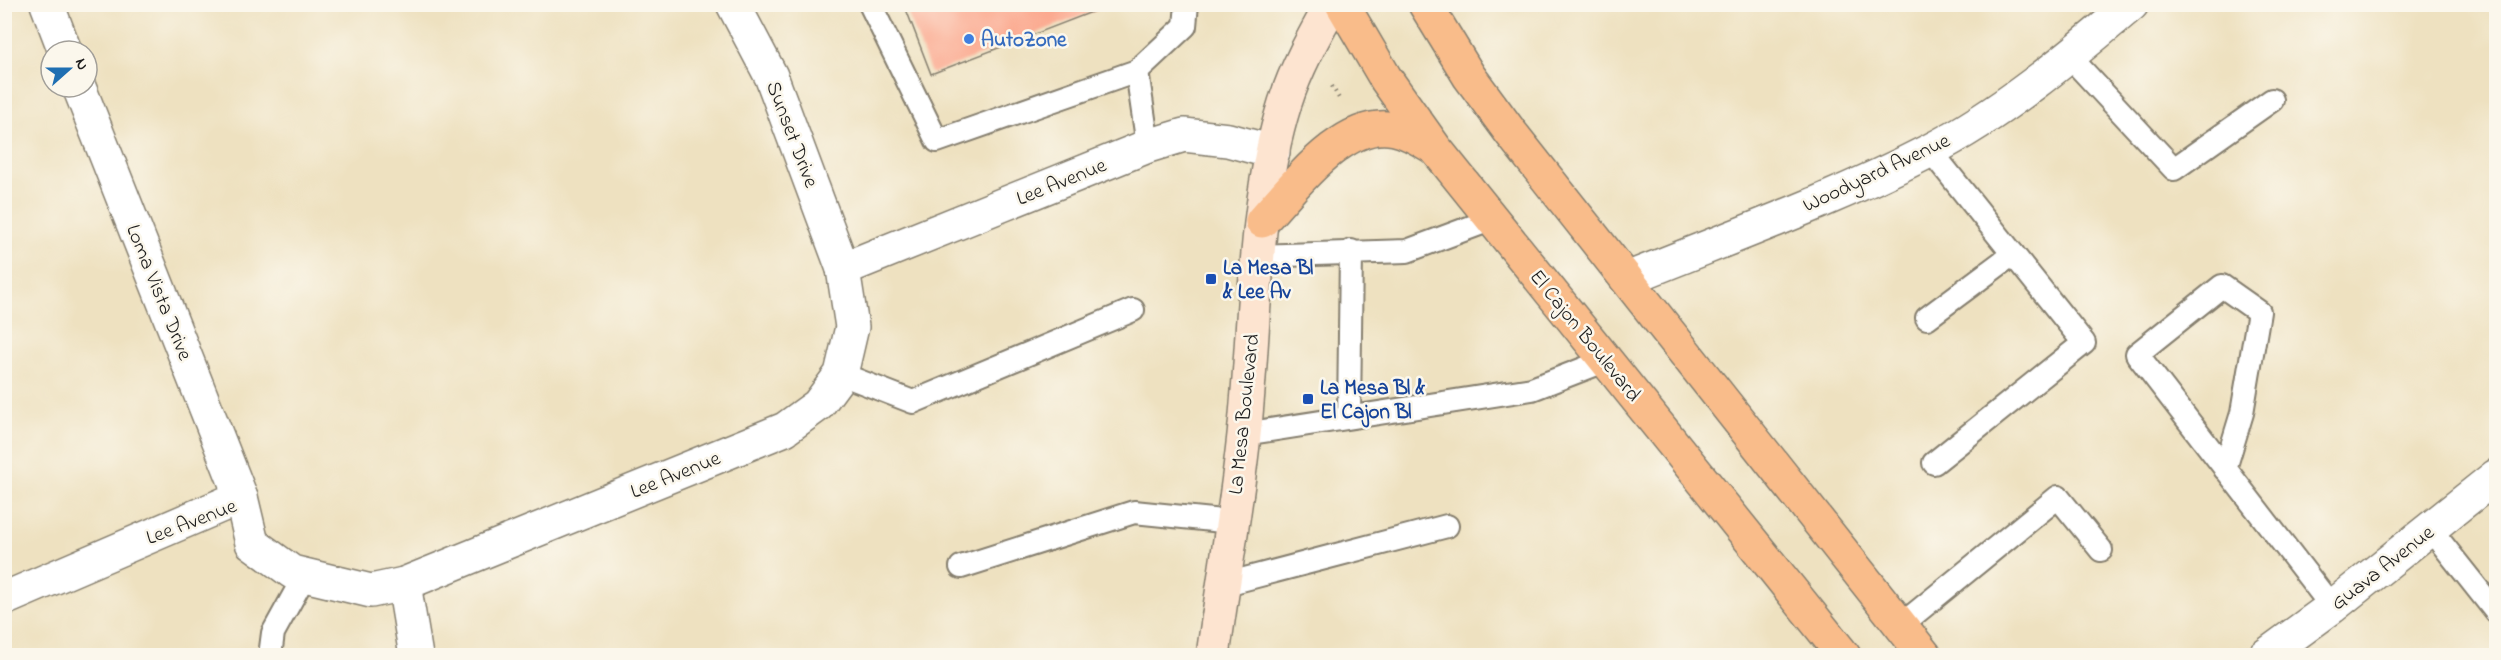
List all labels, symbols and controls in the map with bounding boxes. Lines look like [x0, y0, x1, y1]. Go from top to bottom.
place label: AutoZone [981, 26, 1067, 56]
marker: AutoZone [962, 32, 976, 46]
north arrow [39, 39, 99, 99]
text: N [68, 55, 94, 74]
street label: Sunset Drive [757, 77, 825, 193]
street label: Woodyard Avenue [1798, 126, 1957, 223]
street label: Lee Avenue [1012, 151, 1112, 214]
street label: Loma Vista Drive [117, 220, 199, 366]
place label: La Mesa Bl & Lee Av [1222, 254, 1314, 308]
street label: El Cajon Boulevard [1522, 264, 1647, 409]
marker: La Mesa Bl & Lee Av [1204, 272, 1218, 286]
street label: La Mesa Boulevard [1222, 332, 1268, 496]
place label: La Mesa Bl & El Cajon Bl [1320, 374, 1425, 428]
marker: La Mesa Bl & El Cajon Bl [1301, 392, 1315, 406]
street label: Lee Avenue [626, 444, 726, 507]
street label: Lee Avenue [142, 492, 242, 554]
street label: Guava Avenue [2325, 518, 2442, 619]

